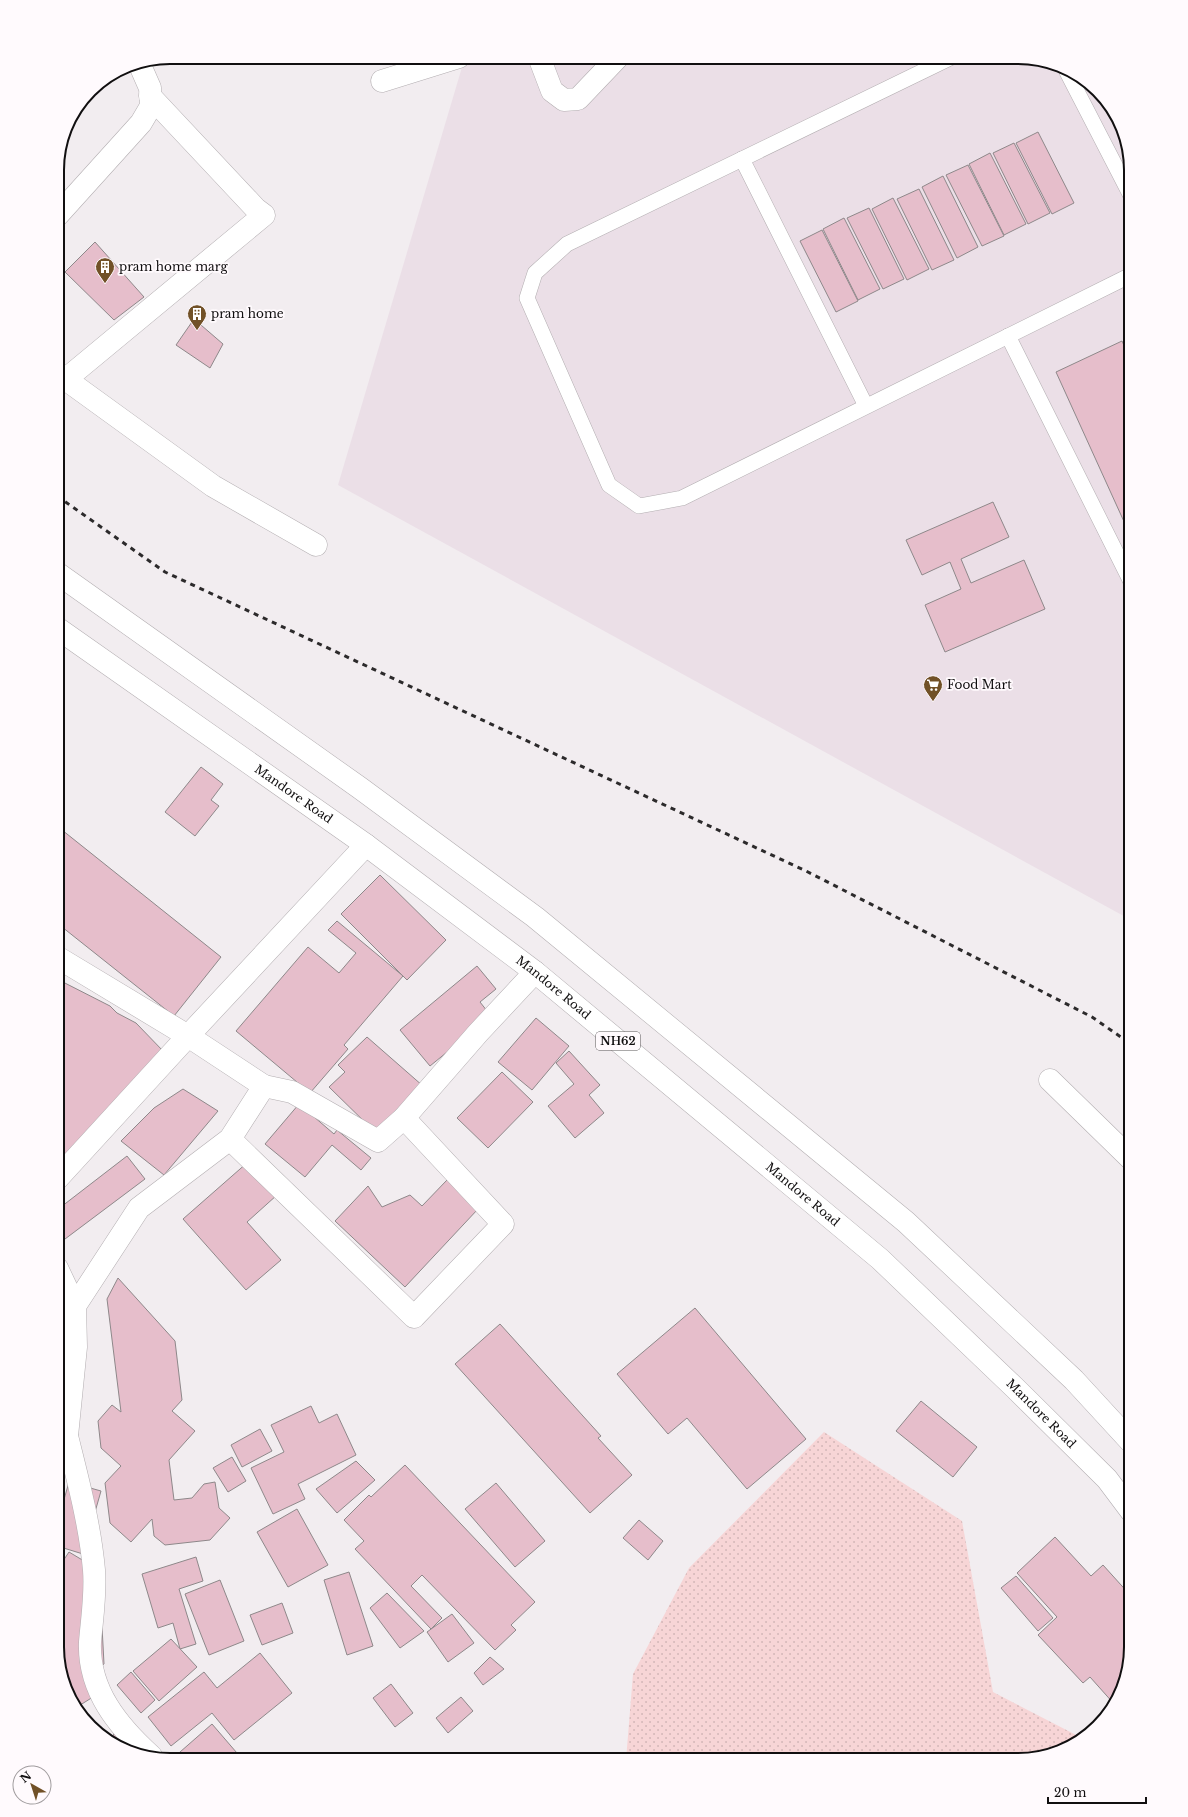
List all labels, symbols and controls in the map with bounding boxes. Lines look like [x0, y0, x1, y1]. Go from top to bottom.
building icon: pram home marg [94, 256, 116, 284]
place label: pram home marg [119, 259, 228, 274]
building icon: pram home [186, 303, 208, 331]
place label: pram home [211, 306, 284, 321]
supermarket icon: Food Mart [922, 674, 944, 702]
place label: Food Mart [947, 677, 1012, 692]
street label: Mandore Road [252, 761, 336, 826]
street label: Mandore Road [513, 952, 594, 1022]
road number: NH62 [596, 1032, 640, 1050]
street label: Mandore Road [763, 1159, 843, 1229]
street label: Mandore Road [1003, 1376, 1079, 1451]
north arrow [12, 1765, 52, 1805]
text: N [17, 1768, 35, 1786]
scale bar [1048, 1779, 1146, 1805]
text: 20 m [1054, 1785, 1086, 1800]

